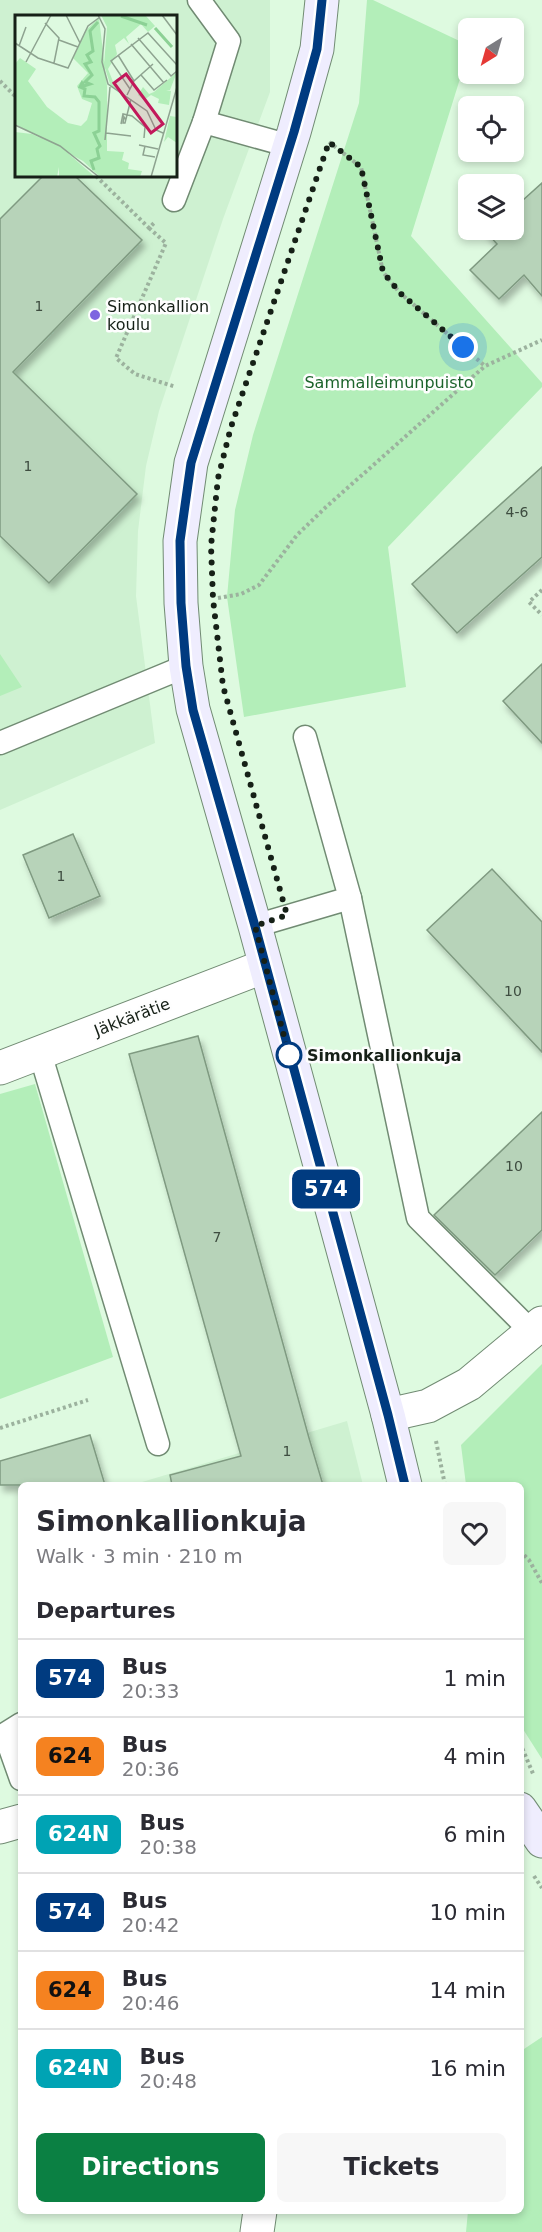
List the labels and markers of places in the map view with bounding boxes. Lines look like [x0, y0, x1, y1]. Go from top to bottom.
place label: Simonkallion koulu [107, 297, 209, 334]
marker: Simonkallion koulu [88, 308, 102, 322]
marker: Simonkallionkuja [276, 1042, 302, 1068]
place label: Simonkallionkuja [307, 1046, 462, 1065]

